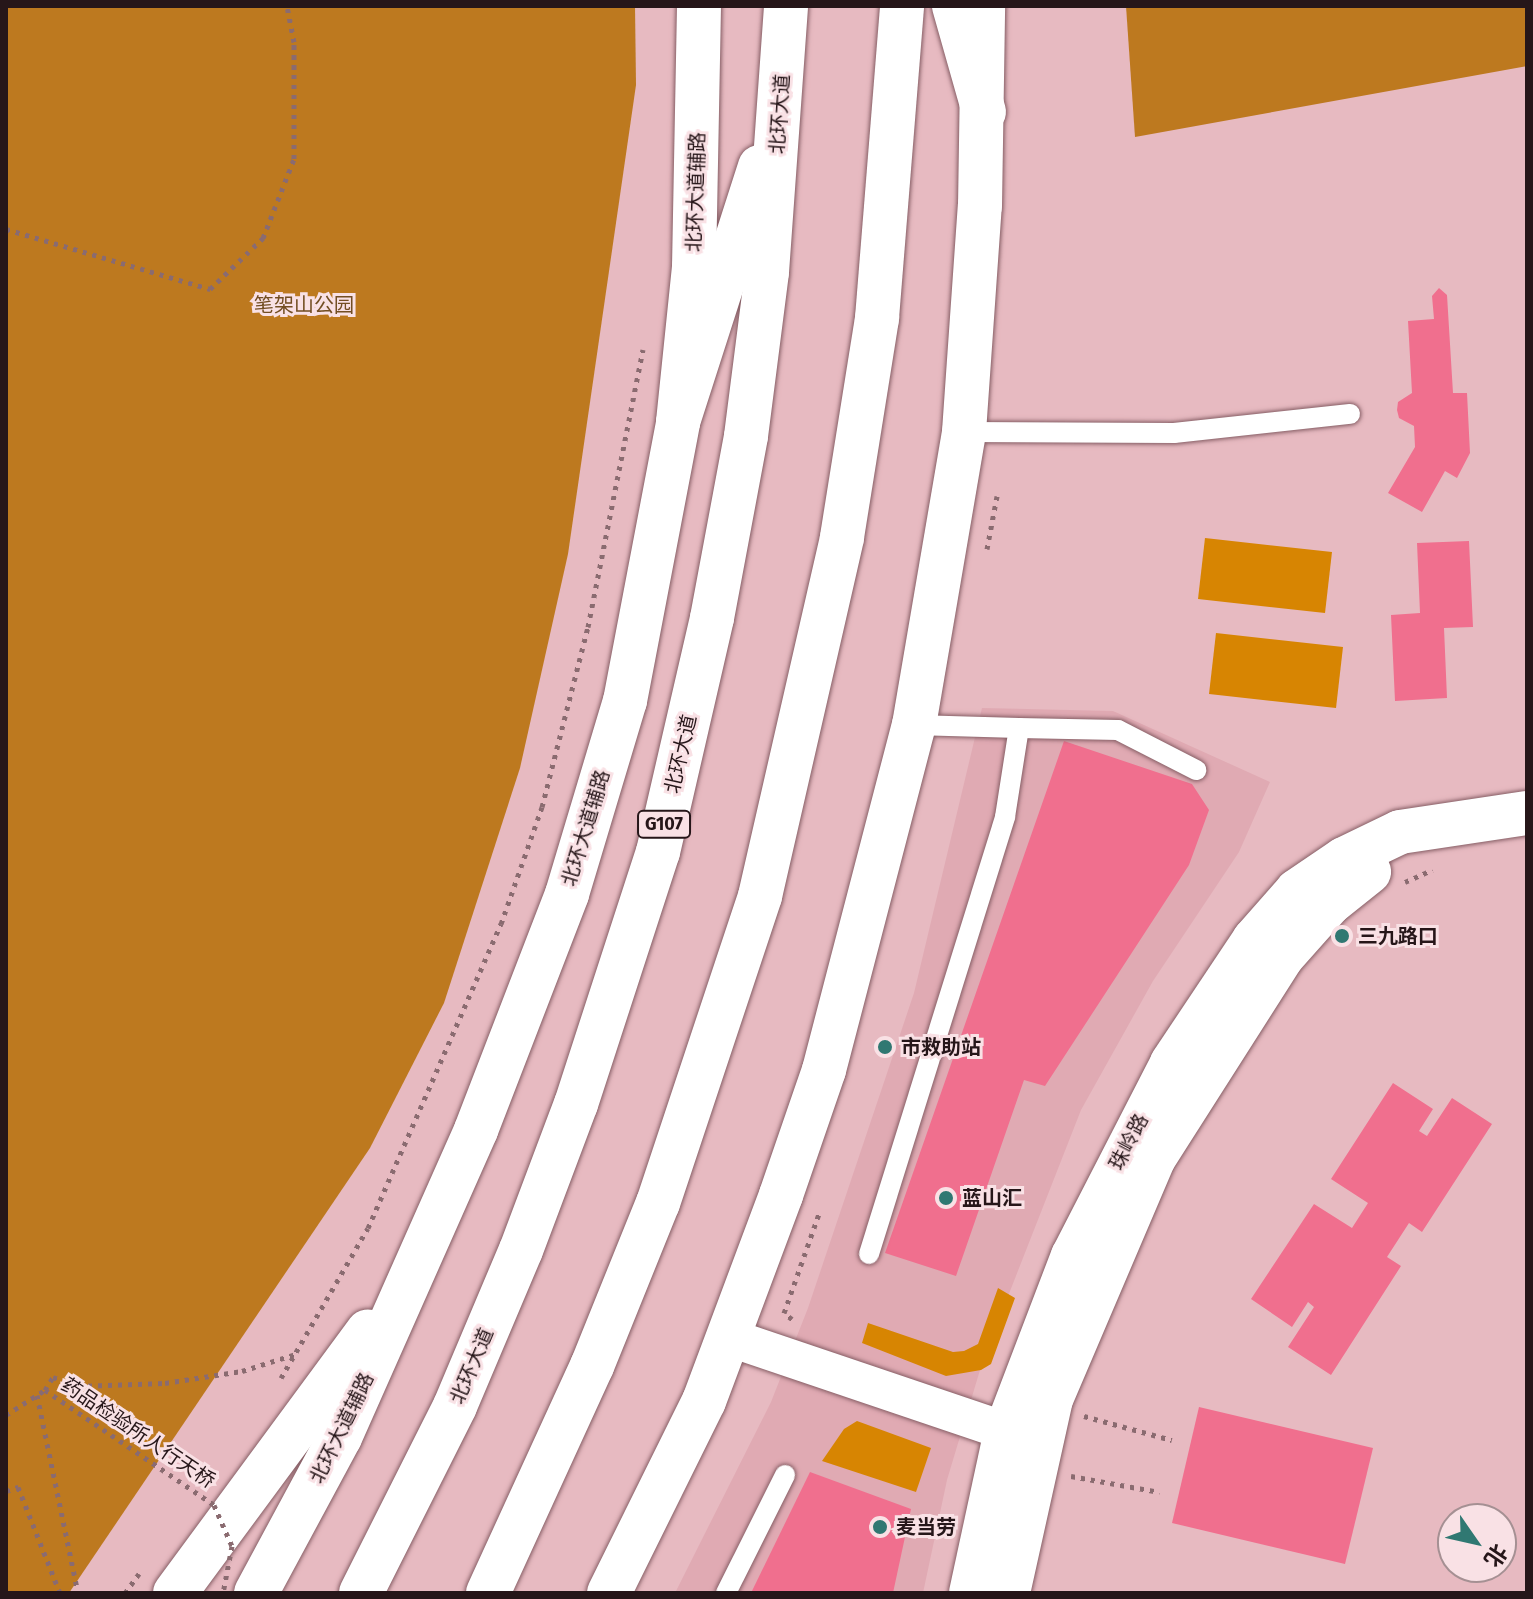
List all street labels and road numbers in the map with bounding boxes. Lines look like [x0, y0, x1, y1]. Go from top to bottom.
street label: 北环大道 [765, 73, 795, 155]
street label: 北环大道辅路 [682, 132, 710, 252]
street label: 北环大道 [660, 712, 702, 796]
street label: 北环大道辅路 [557, 767, 615, 889]
road number: G107 [636, 810, 692, 838]
street label: 珠岭路 [1104, 1110, 1154, 1174]
street label: 北环大道 [445, 1324, 499, 1408]
street label: 北环大道辅路 [305, 1369, 379, 1487]
street label: 药品检验所人行天桥 [57, 1373, 219, 1493]

